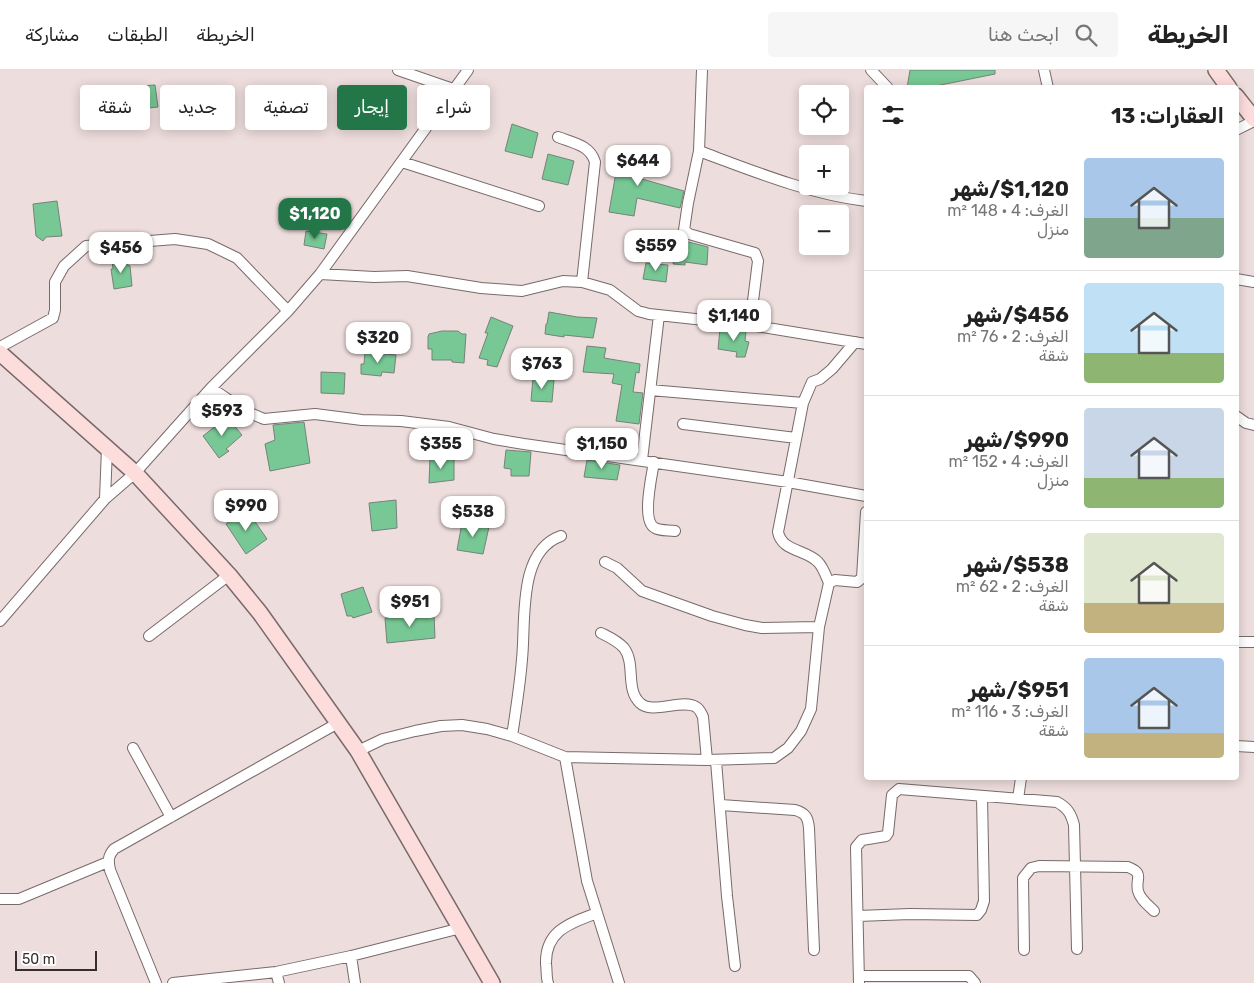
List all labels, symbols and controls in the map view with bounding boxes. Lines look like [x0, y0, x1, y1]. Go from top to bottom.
search box [768, 12, 1118, 57]
icon: search [1072, 21, 1100, 49]
text: الخريطة [1148, 21, 1229, 49]
text: ابحث هنا [988, 23, 1060, 46]
text: مشاركة [25, 24, 79, 46]
text: الطبقات [107, 24, 168, 46]
text: الخريطة [196, 24, 255, 46]
chip: شقة [80, 85, 150, 130]
chip: جديد [160, 85, 235, 130]
chip: تصفية [245, 85, 327, 130]
chip: إيجار [337, 85, 407, 130]
chip: شراء [417, 85, 490, 130]
map controls [799, 85, 849, 255]
button: locate [799, 85, 849, 135]
icon: filters [879, 101, 907, 129]
text: العقارات: 13 [1111, 103, 1224, 128]
pin: $644 [608, 144, 668, 187]
button: + [799, 145, 849, 195]
text: $644 [617, 151, 659, 170]
text: $1,120/شهر [952, 176, 1069, 201]
icon: home [1124, 178, 1184, 238]
pin: $1,120 [274, 198, 356, 240]
text: الغرف: 4 · 148 m² [947, 201, 1069, 220]
text: $1,120 [289, 204, 341, 223]
button: − [799, 205, 849, 255]
text: منزل [1037, 220, 1069, 239]
pin: $559 [626, 230, 686, 272]
pin: $456 [91, 232, 151, 274]
text: $559 [635, 236, 677, 255]
text: $456 [100, 238, 142, 257]
pin: $1,140 [693, 300, 775, 342]
text: $456/شهر [965, 302, 1069, 327]
icon: home [1124, 303, 1184, 363]
text: $1,140 [708, 306, 760, 325]
pin: $320 [348, 322, 408, 364]
text: الغرف: 2 · 76 m² [957, 327, 1069, 346]
text: $320 [357, 328, 399, 347]
text: شقة [1039, 346, 1069, 365]
pin: $763 [512, 348, 572, 390]
text: $763 [522, 354, 562, 373]
pin: $593 [192, 394, 252, 437]
text: $593 [201, 401, 243, 420]
text: $990/شهر [965, 427, 1069, 452]
pin: $355 [411, 428, 471, 470]
pin: $1,150 [561, 428, 643, 470]
icon: home [1124, 428, 1184, 488]
text: $355 [420, 434, 462, 453]
text: $1,150 [576, 434, 628, 453]
text: الغرف: 4 · 152 m² [948, 452, 1069, 471]
text: منزل [1037, 471, 1069, 490]
pin: $990 [216, 490, 276, 532]
text: $990 [225, 496, 267, 515]
pin: $538 [443, 496, 503, 538]
text: $538 [452, 502, 494, 521]
text: $538/شهر [965, 552, 1069, 577]
icon: home [1124, 553, 1184, 613]
text: الغرف: 2 · 62 m² [956, 577, 1069, 596]
pin: $951 [380, 586, 440, 628]
text: $951 [390, 592, 430, 611]
text: شقة [1039, 596, 1069, 615]
text: $951/شهر [969, 677, 1069, 702]
icon: home [1124, 678, 1184, 738]
text: الغرف: 3 · 116 m² [951, 702, 1069, 721]
text: شقة [1039, 721, 1069, 740]
scale bar [15, 948, 98, 971]
text: 50 m [22, 951, 55, 968]

